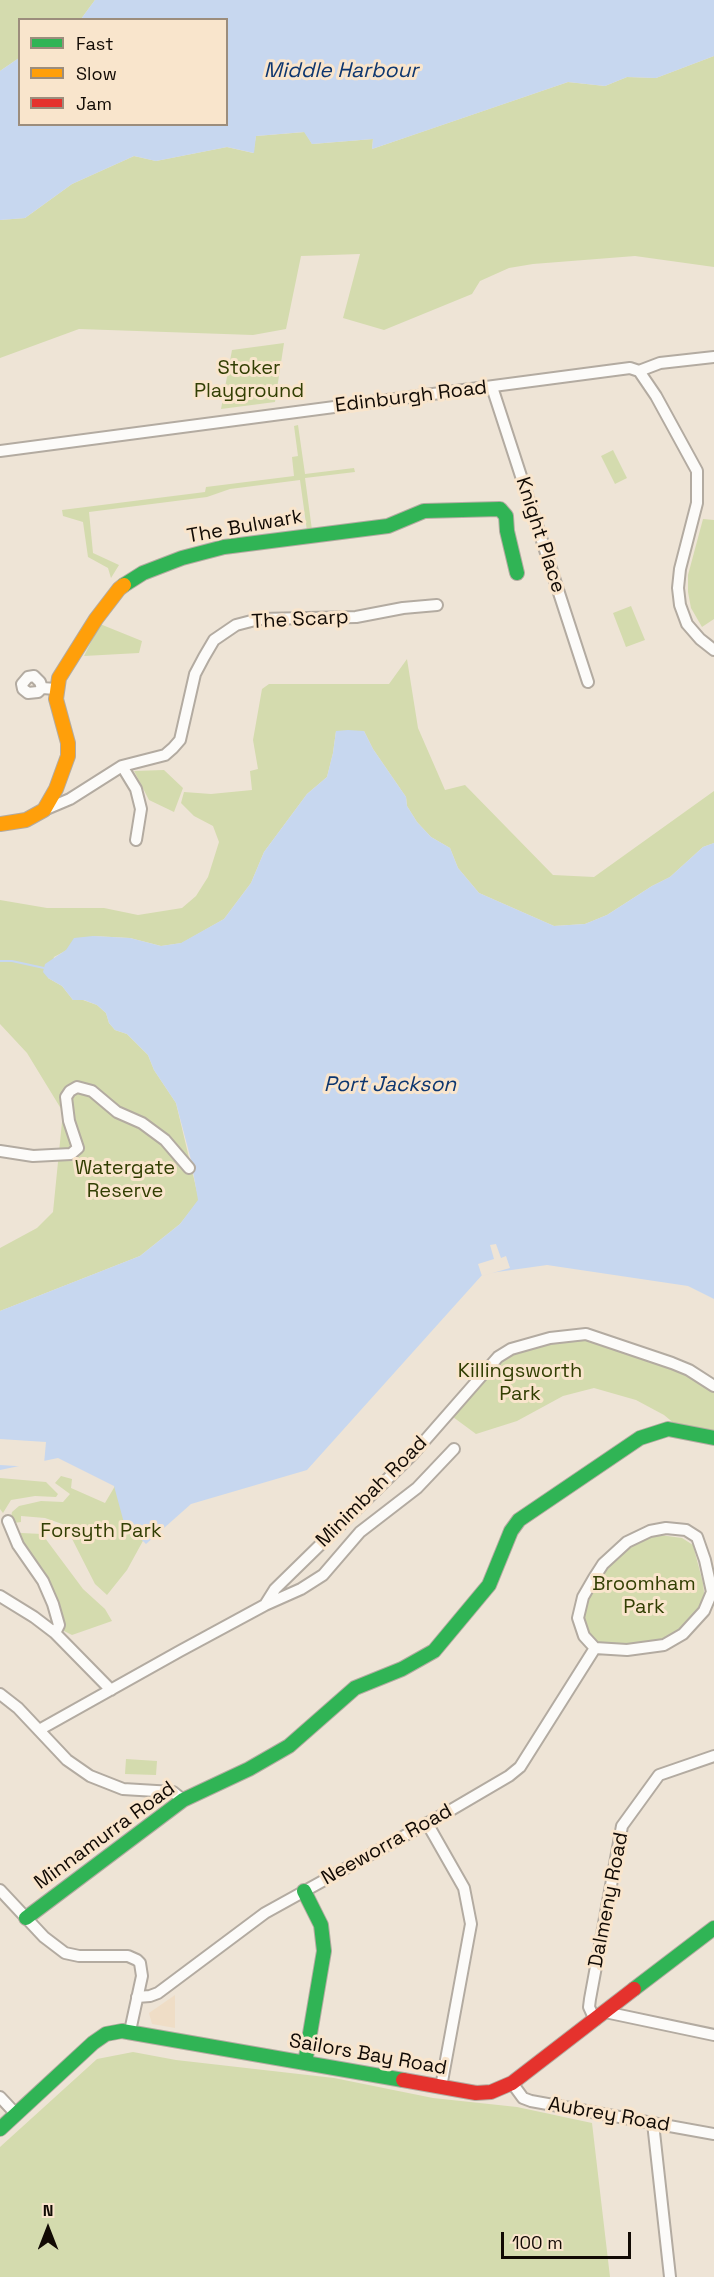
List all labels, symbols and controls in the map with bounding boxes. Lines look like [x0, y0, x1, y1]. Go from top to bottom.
legend [18, 18, 228, 126]
text: Fast [76, 32, 113, 55]
water label: Middle Harbour [264, 58, 418, 84]
text: Slow [76, 62, 117, 85]
text: Jam [76, 92, 112, 115]
park label: Stoker Playground [194, 357, 304, 404]
street label: Edinburgh Road [334, 376, 488, 418]
street label: Knight Place [510, 474, 570, 596]
street label: The Bulwark [185, 505, 305, 549]
street label: The Scarp [251, 605, 349, 635]
water label: Port Jackson [324, 1072, 456, 1098]
park label: Watergate Reserve [75, 1157, 175, 1204]
park label: Killingsworth Park [458, 1360, 582, 1407]
street label: Minimbah Road [311, 1431, 433, 1553]
park label: Forsyth Park [40, 1520, 162, 1544]
park label: Broomham Park [592, 1573, 696, 1620]
street label: Minnamurra Road [30, 1777, 180, 1895]
street label: Neeworra Road [318, 1799, 456, 1891]
street label: Dalmeny Road [584, 1830, 634, 1970]
street label: Sailors Bay Road [287, 2029, 449, 2081]
street label: Aubrey Road [546, 2092, 672, 2138]
north arrow [18, 2199, 78, 2259]
text: N [43, 2200, 53, 2221]
scale bar [504, 2220, 634, 2258]
text: 100 m [512, 2231, 563, 2254]

